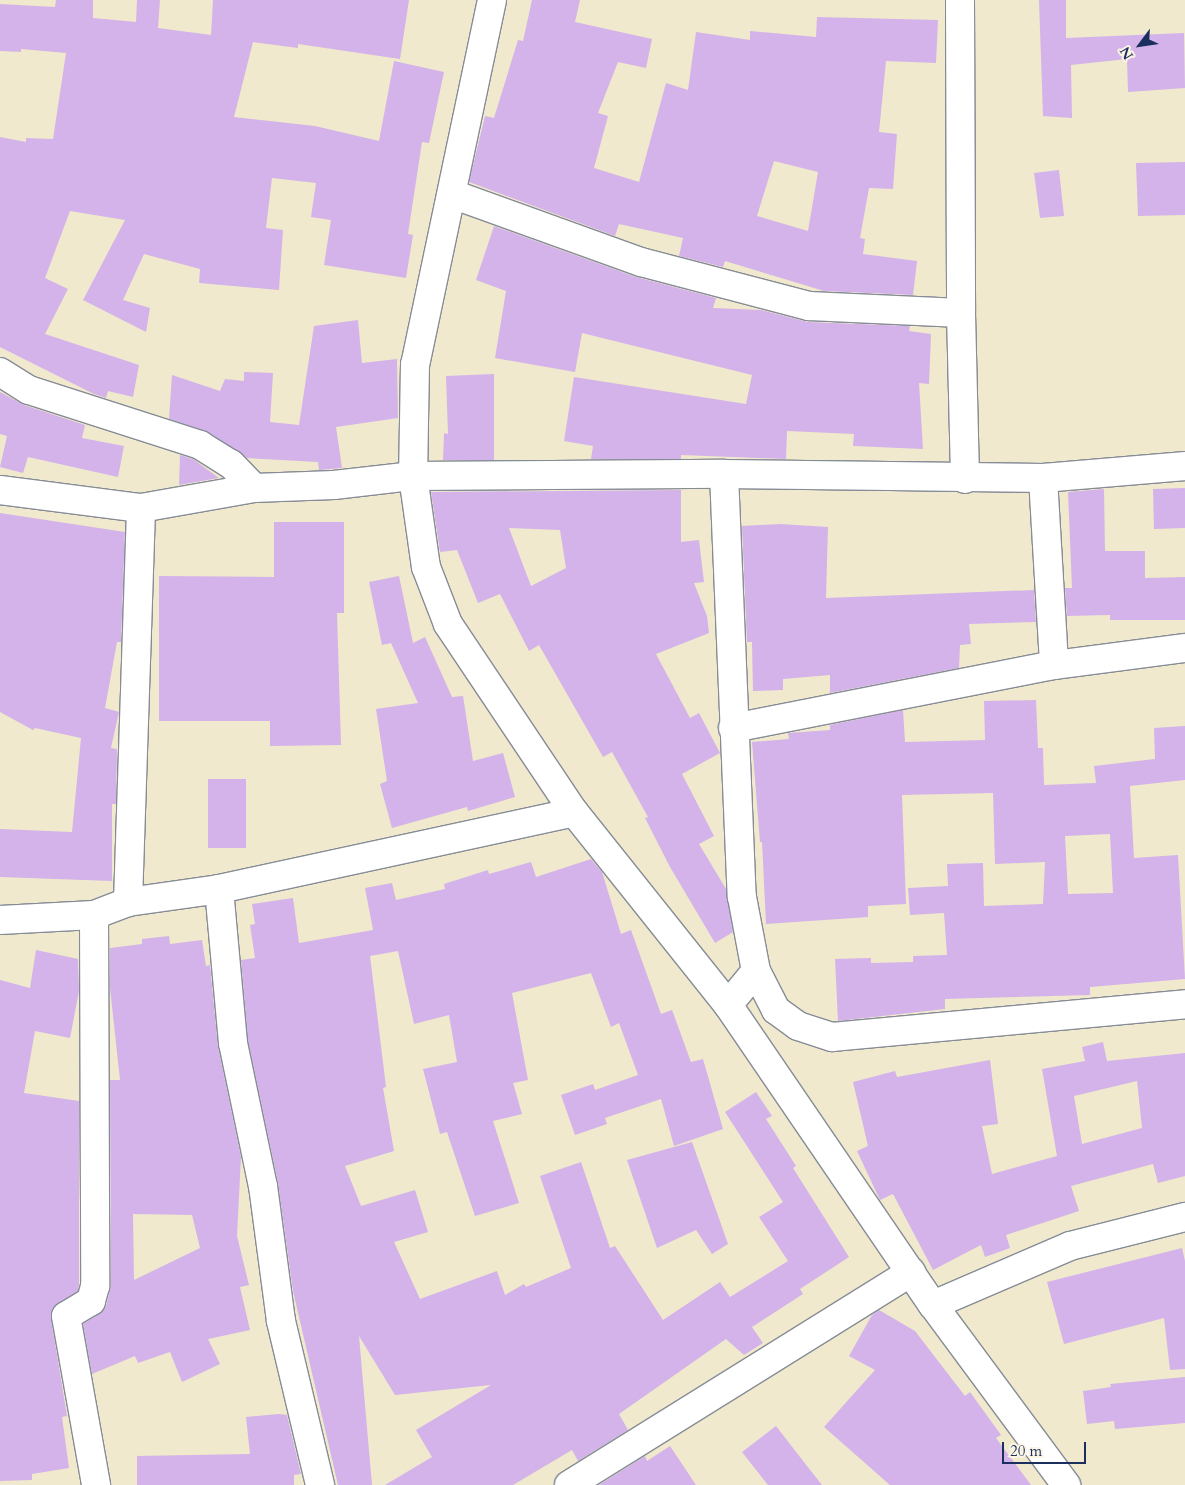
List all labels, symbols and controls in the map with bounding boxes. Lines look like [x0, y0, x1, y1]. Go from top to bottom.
north arrow [1115, 20, 1165, 70]
text: N [1115, 43, 1138, 63]
scale bar [1005, 1432, 1089, 1464]
text: 20 m [1010, 1441, 1042, 1461]

